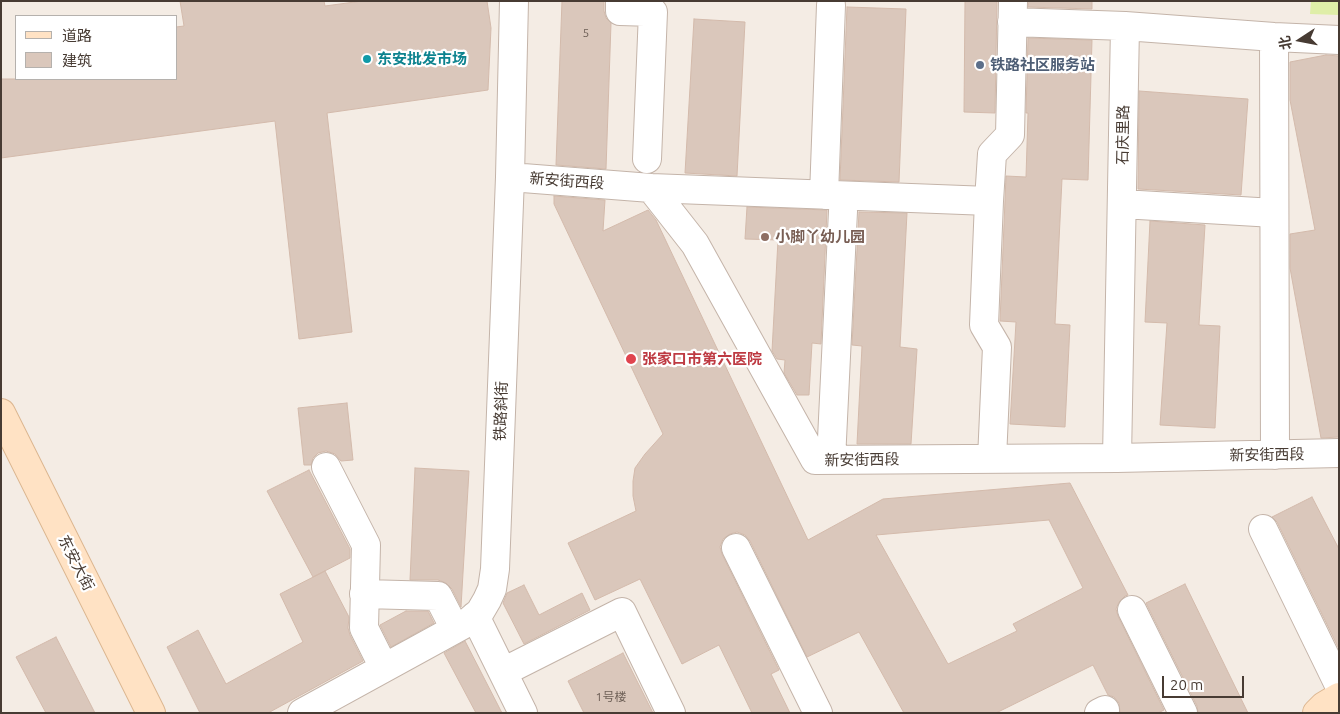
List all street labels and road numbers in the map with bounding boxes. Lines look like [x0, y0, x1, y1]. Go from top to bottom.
street label: 石庆里路 [1113, 105, 1133, 165]
street label: 新安街西段 [529, 169, 605, 193]
street label: 铁路斜街 [491, 381, 511, 441]
street label: 新安街西段 [1229, 445, 1305, 465]
street label: 新安街西段 [824, 450, 900, 470]
street label: 东安大街 [54, 532, 98, 594]

